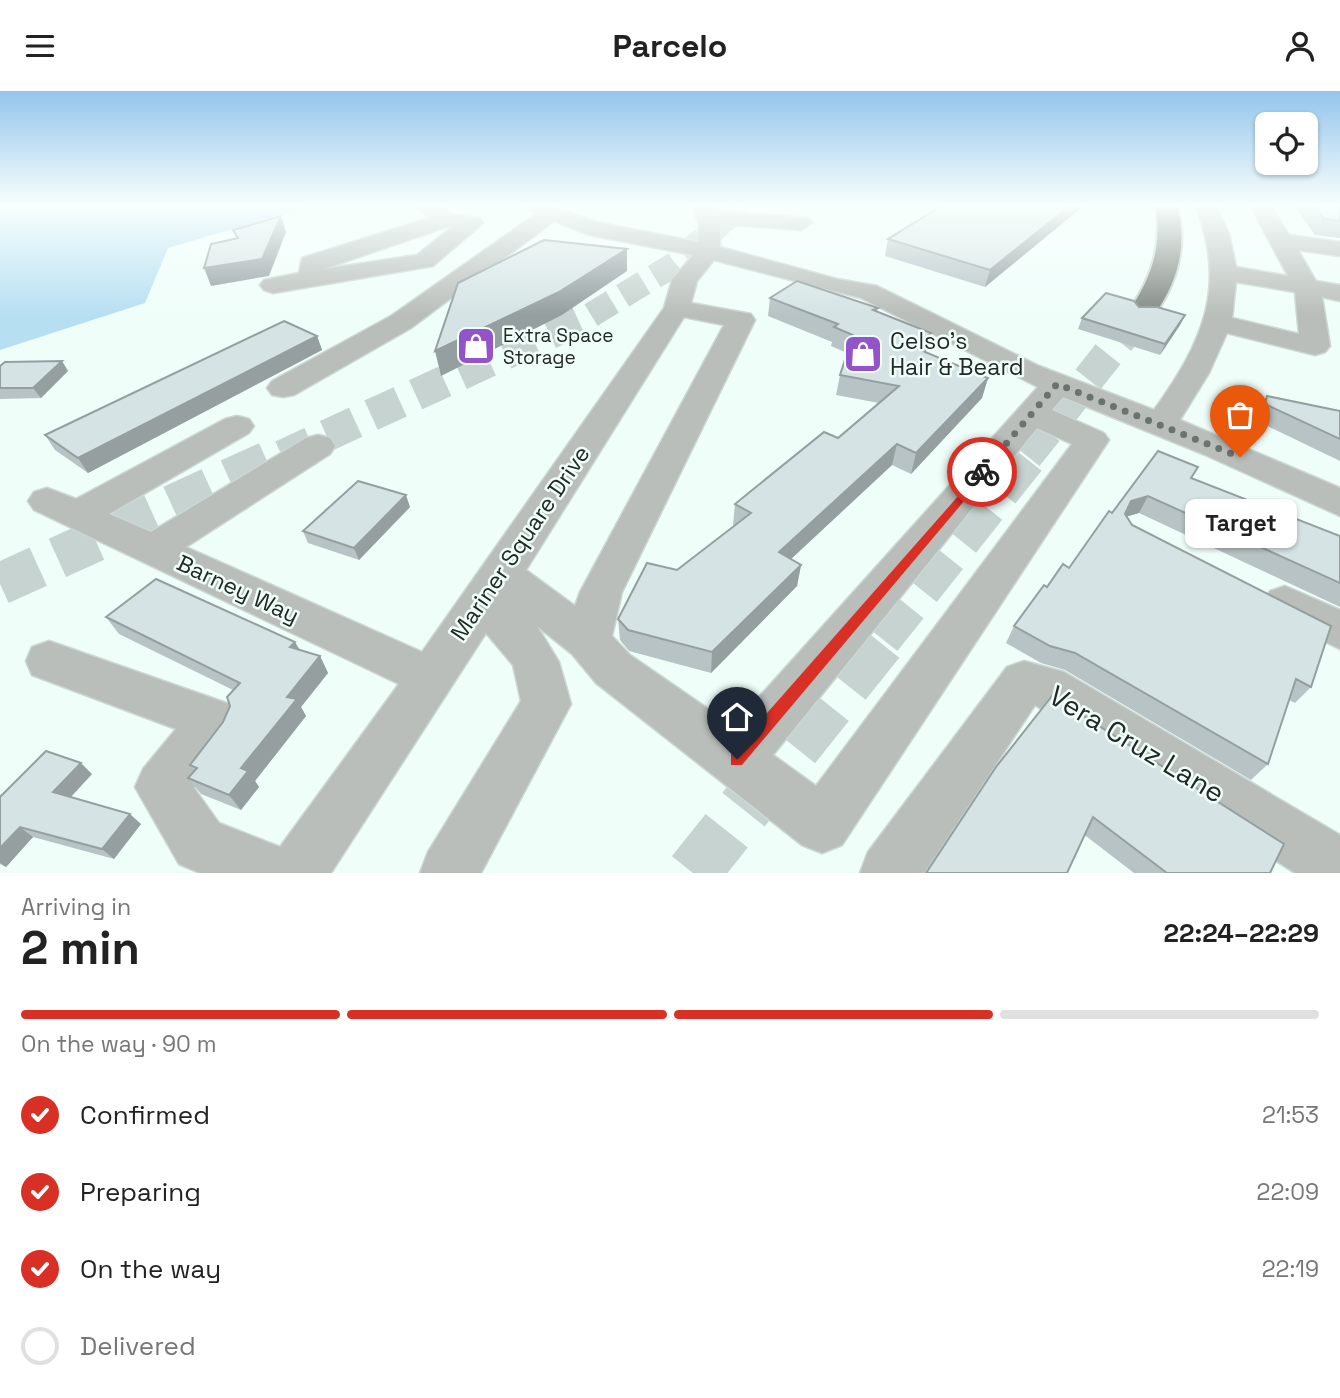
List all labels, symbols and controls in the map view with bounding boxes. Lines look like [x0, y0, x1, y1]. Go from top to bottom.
text: Parcelo [613, 26, 727, 66]
icon: menu [21, 27, 59, 65]
icon: person [1281, 27, 1319, 65]
map controls [1255, 112, 1318, 175]
button: locate [1255, 112, 1318, 175]
place label: Extra Space Storage [503, 323, 614, 370]
shop icon: Extra Space Storage [455, 325, 497, 367]
place label: Celso's Hair & Beard [890, 326, 1023, 382]
shop icon: Celso's Hair & Beard [842, 333, 884, 375]
pin [1210, 385, 1270, 457]
icon: bag [1221, 396, 1259, 434]
courier [947, 437, 1017, 507]
street label: Mariner Square Drive [444, 440, 596, 646]
icon: bike [963, 453, 1001, 491]
callout: Target [1184, 499, 1296, 548]
text: Target [1205, 508, 1277, 538]
street label: Barney Way [172, 548, 304, 630]
street label: Vera Cruz Lane [1043, 677, 1231, 811]
pin [707, 687, 767, 759]
icon: home [718, 698, 756, 736]
text: Arriving in [21, 892, 131, 922]
text: 22:24–22:29 [1164, 916, 1319, 950]
text: 2 min [21, 919, 140, 977]
text: On the way · 90 m [21, 1029, 216, 1059]
icon: check [21, 1096, 59, 1134]
text: Confirmed [80, 1098, 210, 1132]
text: 21:53 [1262, 1100, 1319, 1130]
icon: check [21, 1173, 59, 1211]
text: Preparing [80, 1175, 201, 1209]
text: 22:09 [1257, 1177, 1319, 1207]
icon: check [21, 1250, 59, 1288]
text: On the way [80, 1252, 221, 1286]
text: 22:19 [1262, 1254, 1319, 1284]
text: Delivered [80, 1329, 196, 1363]

